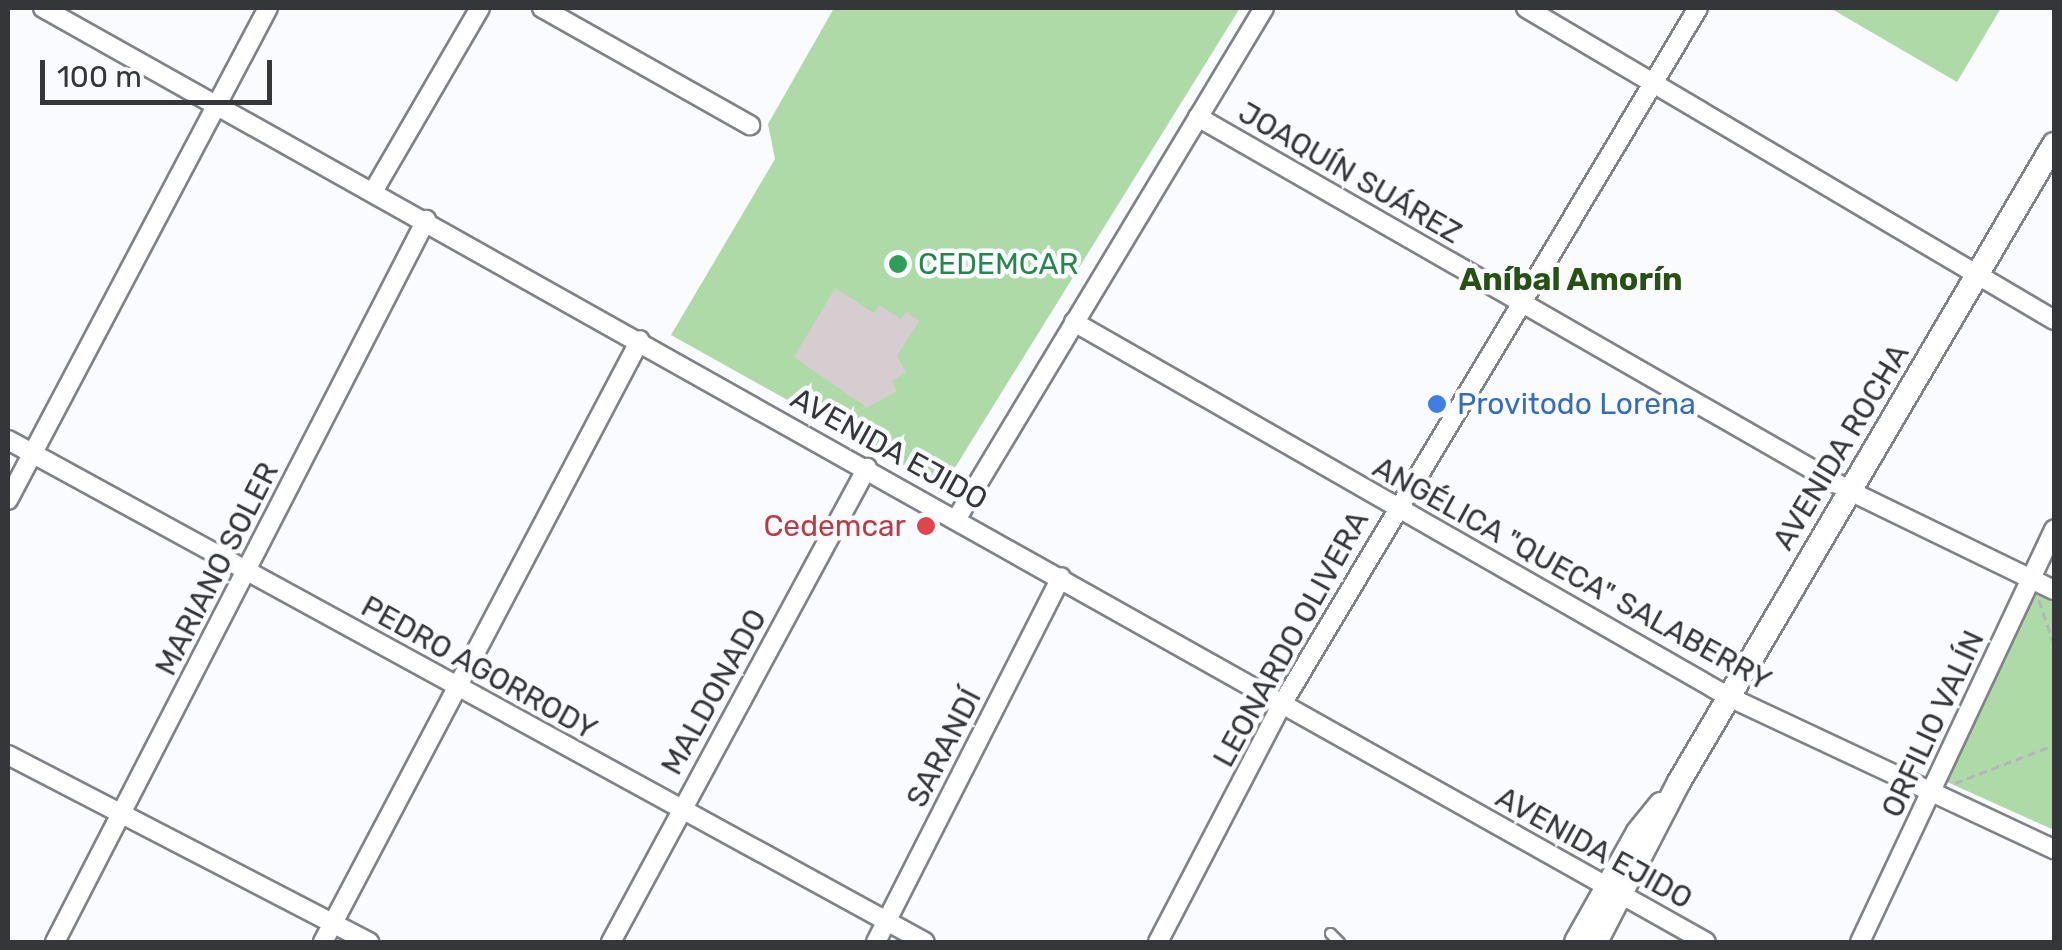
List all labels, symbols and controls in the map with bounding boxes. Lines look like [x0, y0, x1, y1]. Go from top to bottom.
scale bar [45, 40, 278, 102]
text: 100 m [57, 59, 142, 95]
street label: JOAQUÍN SUÁREZ [1232, 95, 1468, 251]
place label: CEDEMCAR [918, 246, 1078, 282]
marker: CEDEMCAR [887, 253, 909, 275]
district label: Aníbal Amorín [1459, 260, 1683, 298]
street label: AVENIDA ROCHA [1765, 337, 1917, 557]
street label: AVENIDA EJIDO [784, 380, 994, 518]
place label: Provitodo Lorena [1457, 386, 1696, 422]
marker: Provitodo Lorena [1426, 393, 1448, 415]
street label: ANGÉLICA "QUECA" SALABERRY [1366, 449, 1778, 699]
street label: MARIANO SOLER [148, 457, 286, 681]
street label: LEONARDO OLIVERA [1206, 505, 1376, 773]
place label: Cedemcar [763, 508, 906, 544]
marker: Cedemcar [915, 515, 937, 537]
street label: PEDRO AGORRODY [355, 588, 603, 748]
street label: MALDONADO [654, 603, 774, 781]
street label: ORFILIO VALÍN [1874, 625, 1992, 823]
street label: SARANDÍ [899, 683, 989, 813]
street label: AVENIDA EJIDO [1489, 779, 1699, 917]

